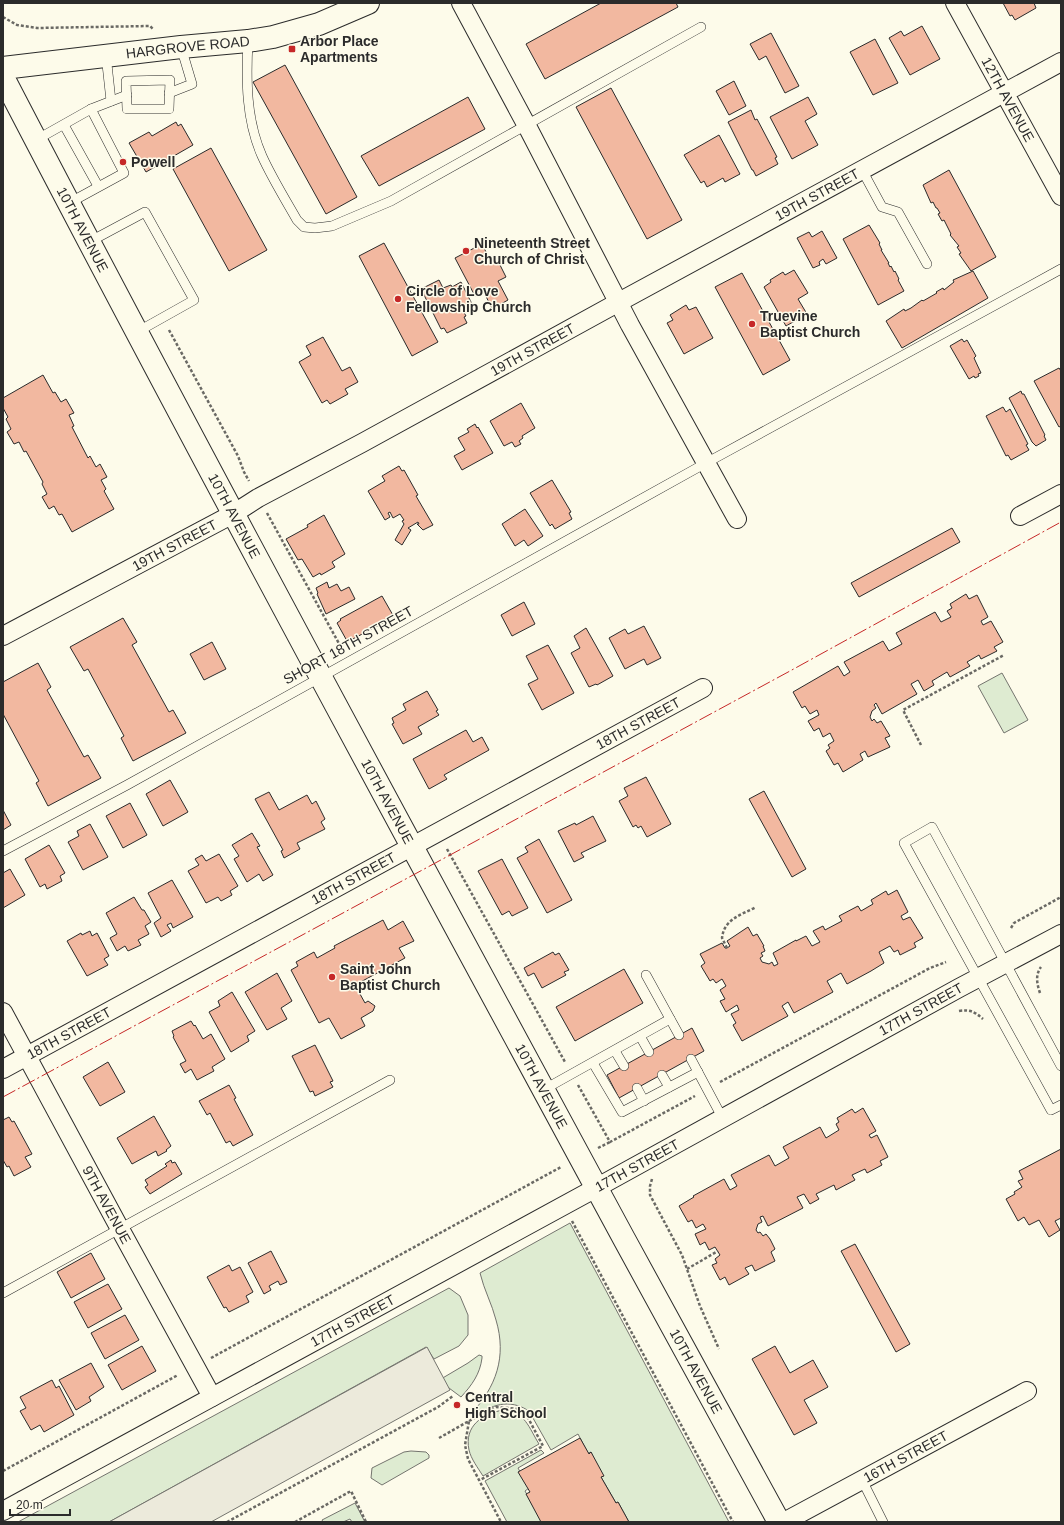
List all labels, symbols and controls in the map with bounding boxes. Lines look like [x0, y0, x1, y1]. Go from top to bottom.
street label: HARGROVE ROAD [125, 33, 250, 61]
place label: Arbor Place Apartments [300, 33, 379, 65]
marker: Arbor Place Apartments [287, 44, 297, 54]
street label: 12TH AVENUE [978, 54, 1038, 144]
place label: Powell [131, 154, 175, 170]
marker: Powell [118, 157, 128, 167]
street label: 19TH STREET [772, 165, 862, 224]
street label: 10TH AVENUE [54, 184, 112, 275]
place label: Nineteenth Street Church of Christ [474, 235, 590, 267]
marker: Nineteenth Street Church of Christ [461, 246, 471, 256]
place label: Circle of Love Fellowship Church [406, 283, 531, 315]
marker: Circle of Love Fellowship Church [393, 294, 403, 304]
place label: Truevine Baptist Church [760, 308, 860, 340]
marker: Truevine Baptist Church [747, 319, 757, 329]
street label: 19TH STREET [488, 320, 578, 379]
street label: 10TH AVENUE [205, 471, 263, 561]
street label: 19TH STREET [129, 516, 220, 574]
street label: SHORT 18TH STREET [280, 602, 416, 687]
street label: 18TH STREET [593, 694, 683, 753]
street label: 10TH AVENUE [358, 756, 417, 846]
street label: 18TH STREET [309, 849, 399, 908]
place label: Saint John Baptist Church [340, 961, 440, 993]
marker: Saint John Baptist Church [327, 972, 337, 982]
street label: 17TH STREET [876, 979, 966, 1039]
street label: 18TH STREET [24, 1004, 114, 1063]
street label: 10TH AVENUE [512, 1041, 571, 1131]
street label: 17TH STREET [592, 1136, 682, 1195]
street label: 9TH AVENUE [79, 1163, 134, 1246]
street label: 17TH STREET [308, 1291, 398, 1350]
street label: 10TH AVENUE [667, 1326, 726, 1416]
place label: Central High School [465, 1389, 547, 1421]
marker: Central High School [452, 1400, 462, 1410]
street label: 16TH STREET [861, 1427, 951, 1486]
scale bar [10, 1491, 70, 1517]
text: 20 m [16, 1498, 43, 1512]

